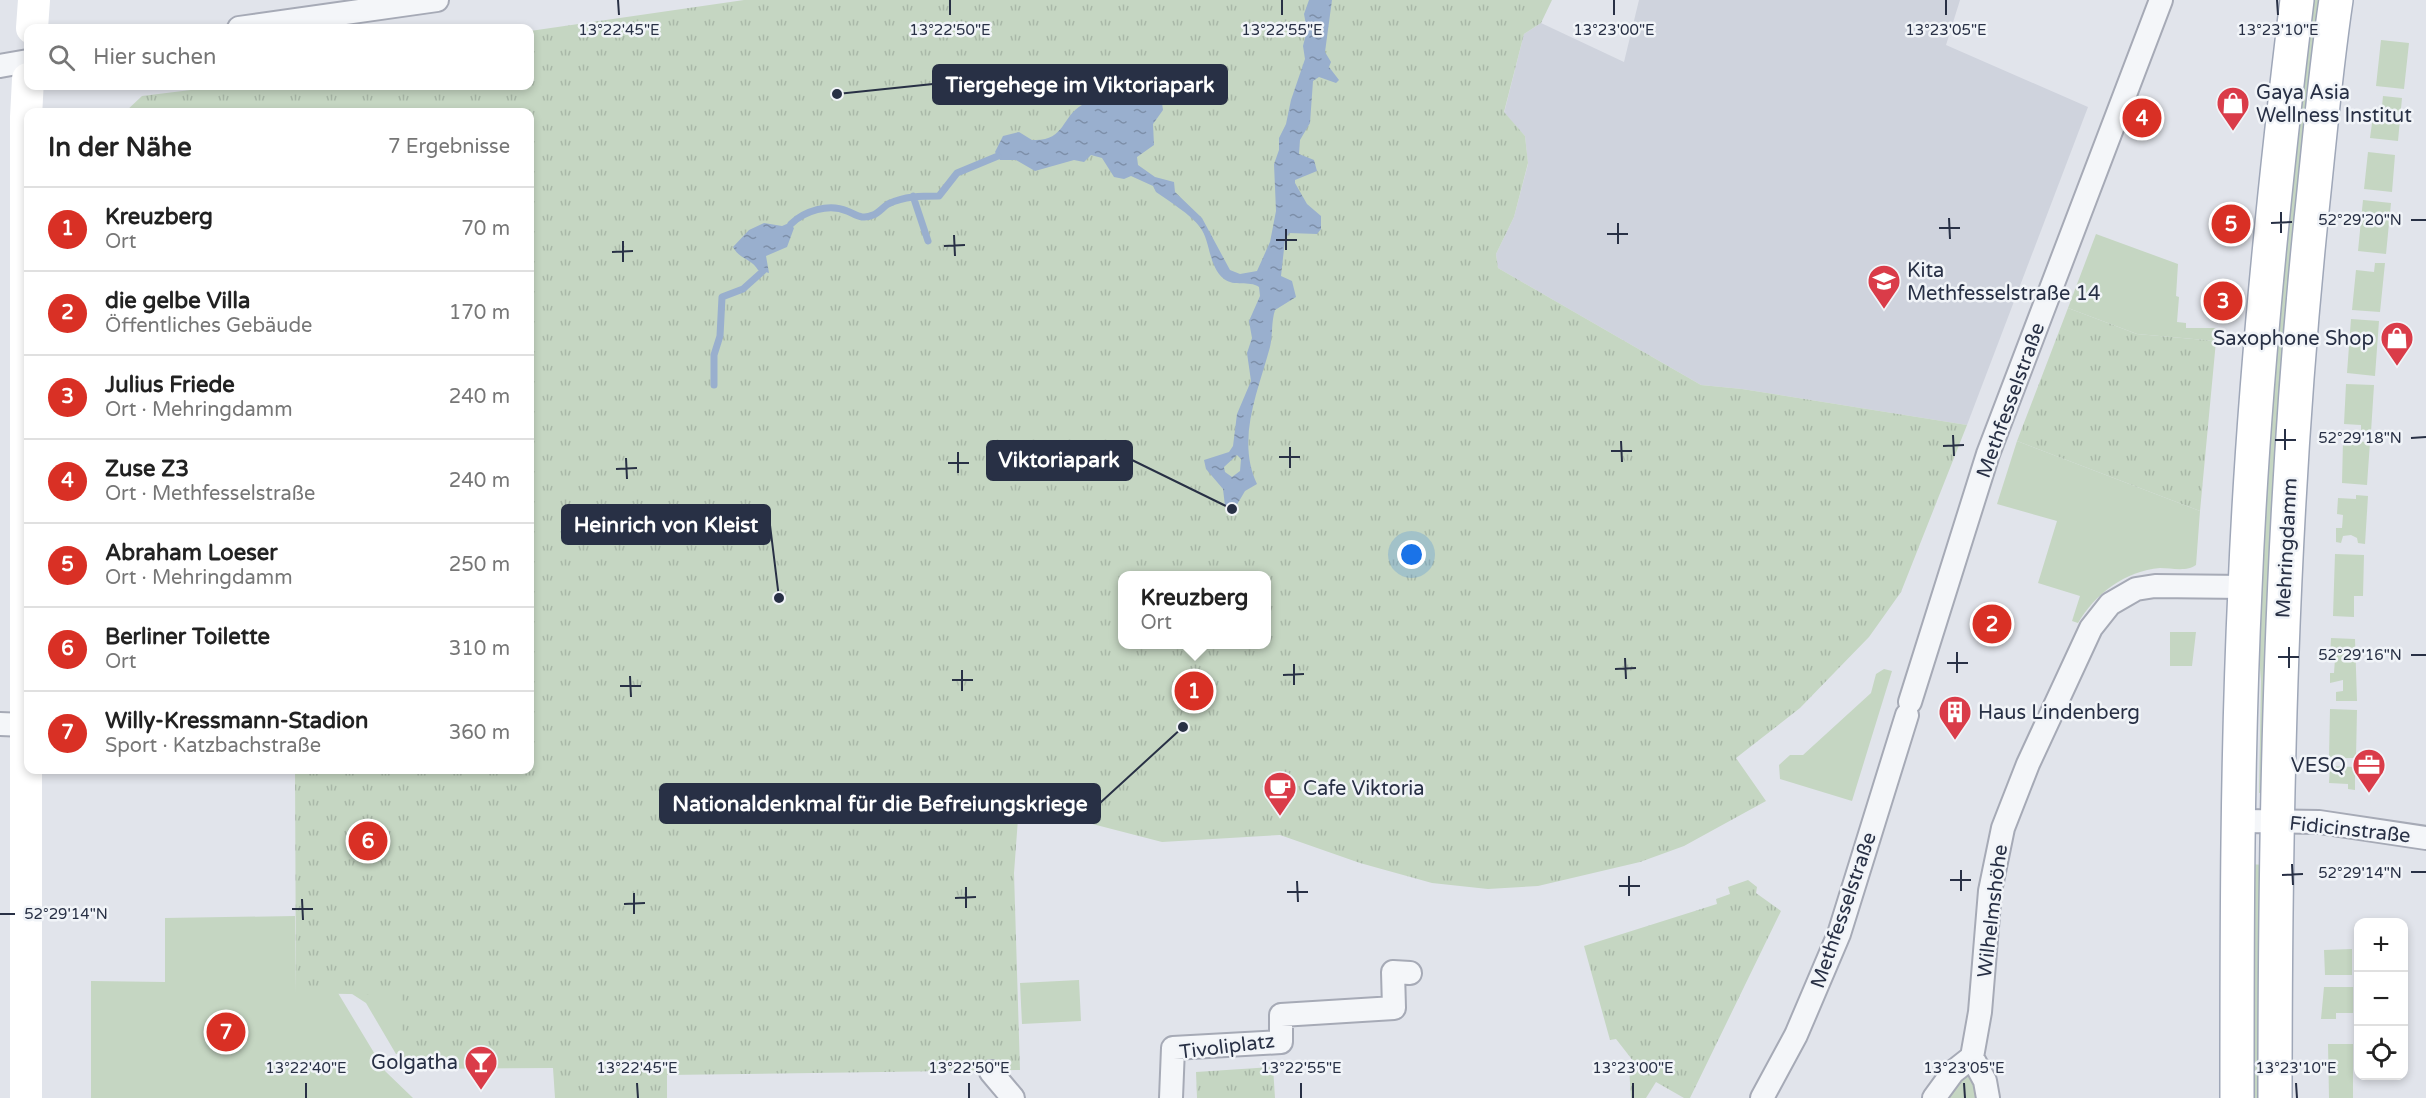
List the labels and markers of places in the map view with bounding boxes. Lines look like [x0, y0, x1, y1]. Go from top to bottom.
callout: Tiergehege im Viktoriapark [933, 65, 1227, 104]
place label: Gaya Asia Wellness Institut [2256, 81, 2412, 128]
shop icon: Gaya Asia Wellness Institut [2215, 85, 2251, 132]
pin: 4 [2122, 96, 2162, 140]
pin: 5 [2212, 202, 2250, 246]
place label: Kita Methfesselstraße 14 [1907, 259, 2101, 306]
school or university icon: Kita Methfesselstraße 14 [1866, 263, 1902, 310]
pin: 3 [2204, 278, 2242, 324]
shop icon: Saxophone Shop [2379, 320, 2415, 367]
place label: Saxophone Shop [2213, 327, 2374, 351]
callout: Viktoriapark [987, 441, 1132, 480]
callout: Heinrich von Kleist [562, 505, 770, 544]
pin: 2 [1972, 602, 2012, 646]
pin: 1 [1174, 668, 1214, 714]
building icon: Haus Lindenberg [1937, 694, 1973, 741]
place label: Haus Lindenberg [1978, 701, 2140, 725]
office icon: VESQ [2351, 747, 2387, 794]
place label: VESQ [2291, 754, 2346, 778]
cafe icon: Cafe Viktoria [1262, 770, 1298, 817]
place label: Cafe Viktoria [1303, 777, 1425, 801]
callout: Nationaldenkmal für die Befreiungskriege [660, 784, 1100, 823]
pin: 6 [348, 818, 388, 864]
pin: 7 [206, 1010, 246, 1054]
bar icon: Golgatha [463, 1044, 499, 1091]
place label: Golgatha [371, 1051, 458, 1075]

